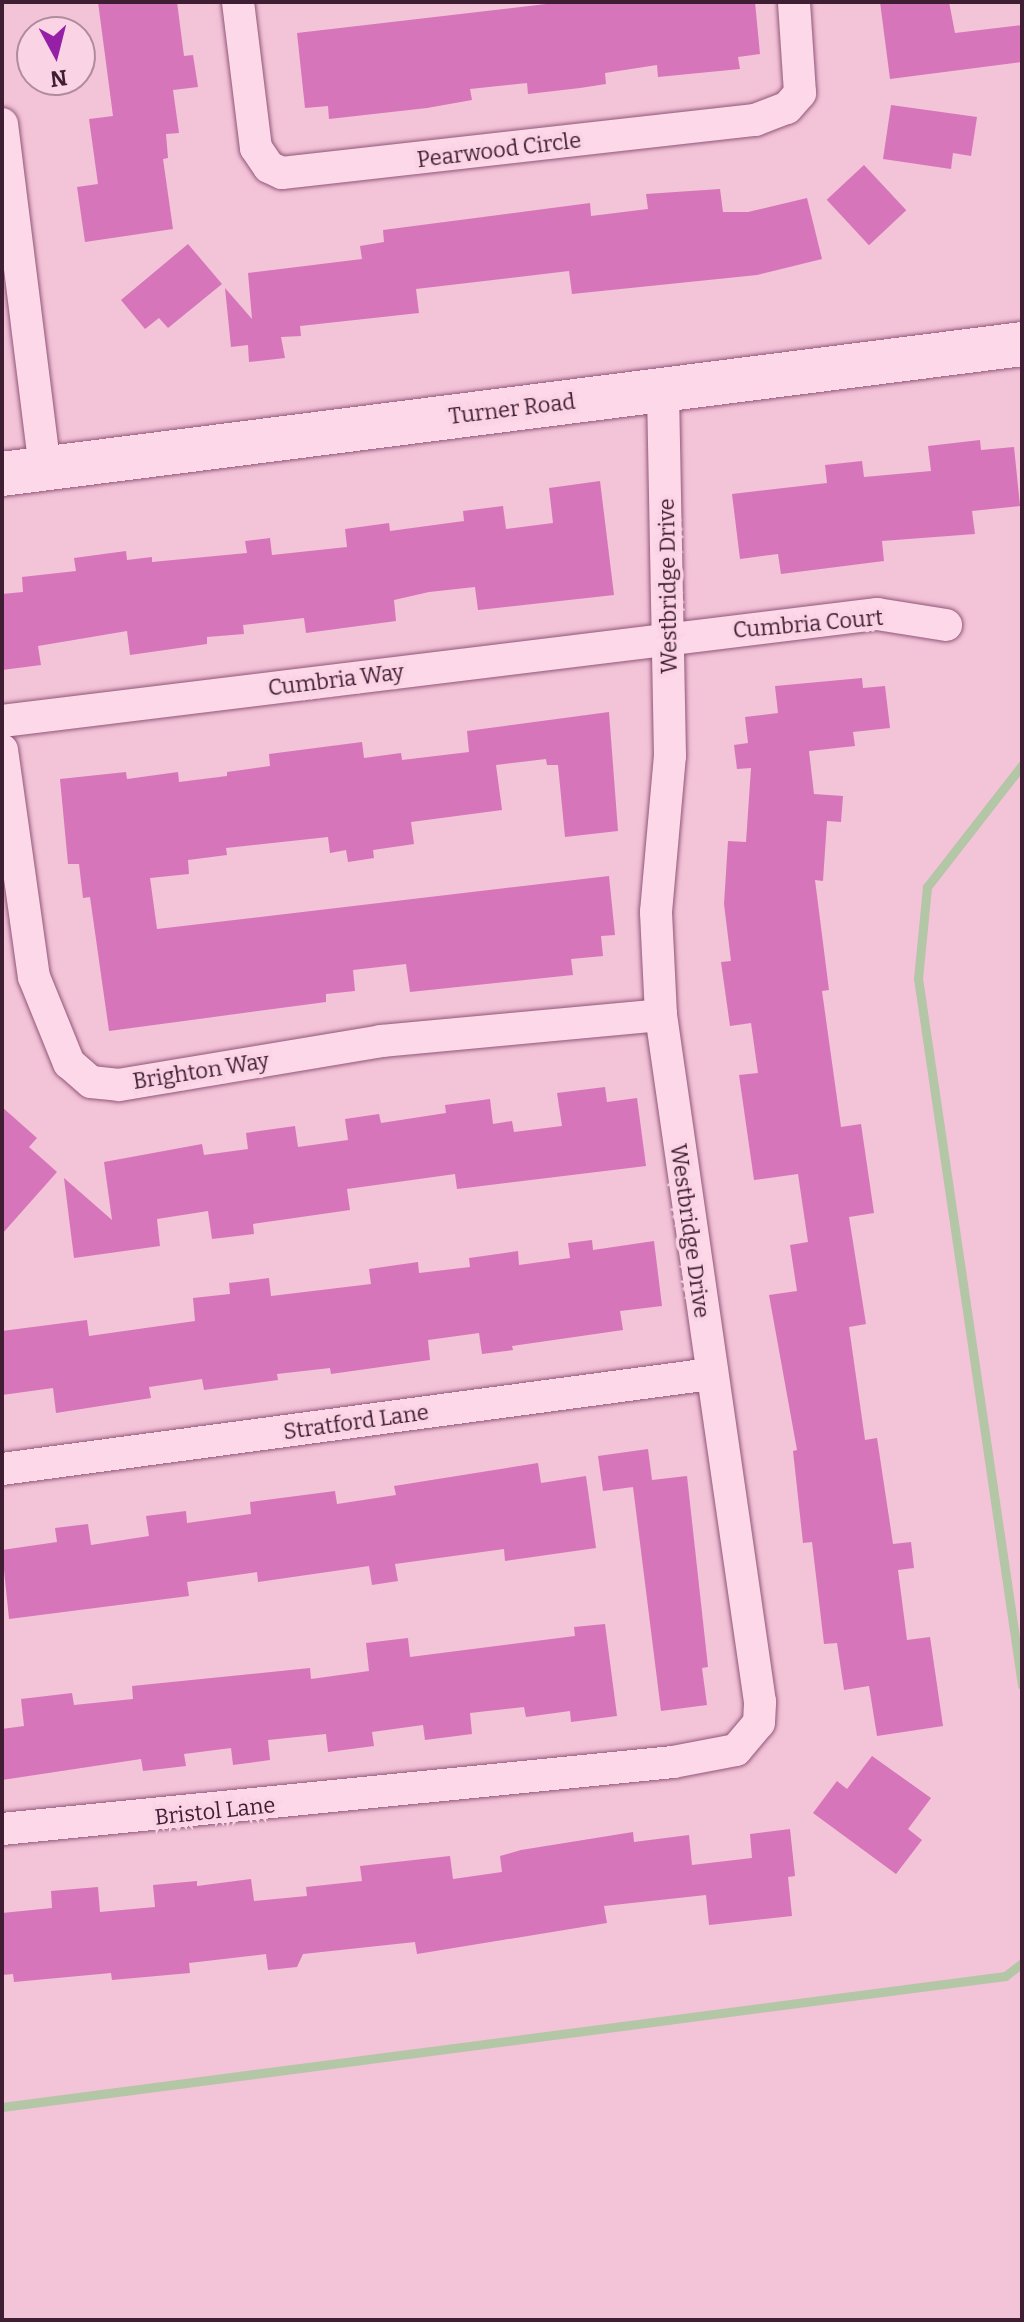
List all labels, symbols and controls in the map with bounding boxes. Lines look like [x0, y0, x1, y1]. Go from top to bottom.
north arrow [16, 16, 96, 96]
text: N [49, 64, 69, 93]
street label: Pearwood Circle [415, 127, 583, 173]
street label: Turner Road [447, 388, 577, 430]
street label: Westbridge Drive [653, 498, 683, 674]
street label: Cumbria Court [732, 604, 884, 644]
street label: Cumbria Way [267, 659, 405, 701]
street label: Brighton Way [131, 1047, 271, 1095]
street label: Westbridge Drive [665, 1142, 715, 1320]
street label: Stratford Lane [282, 1399, 430, 1445]
street label: Bristol Lane [153, 1792, 277, 1830]

